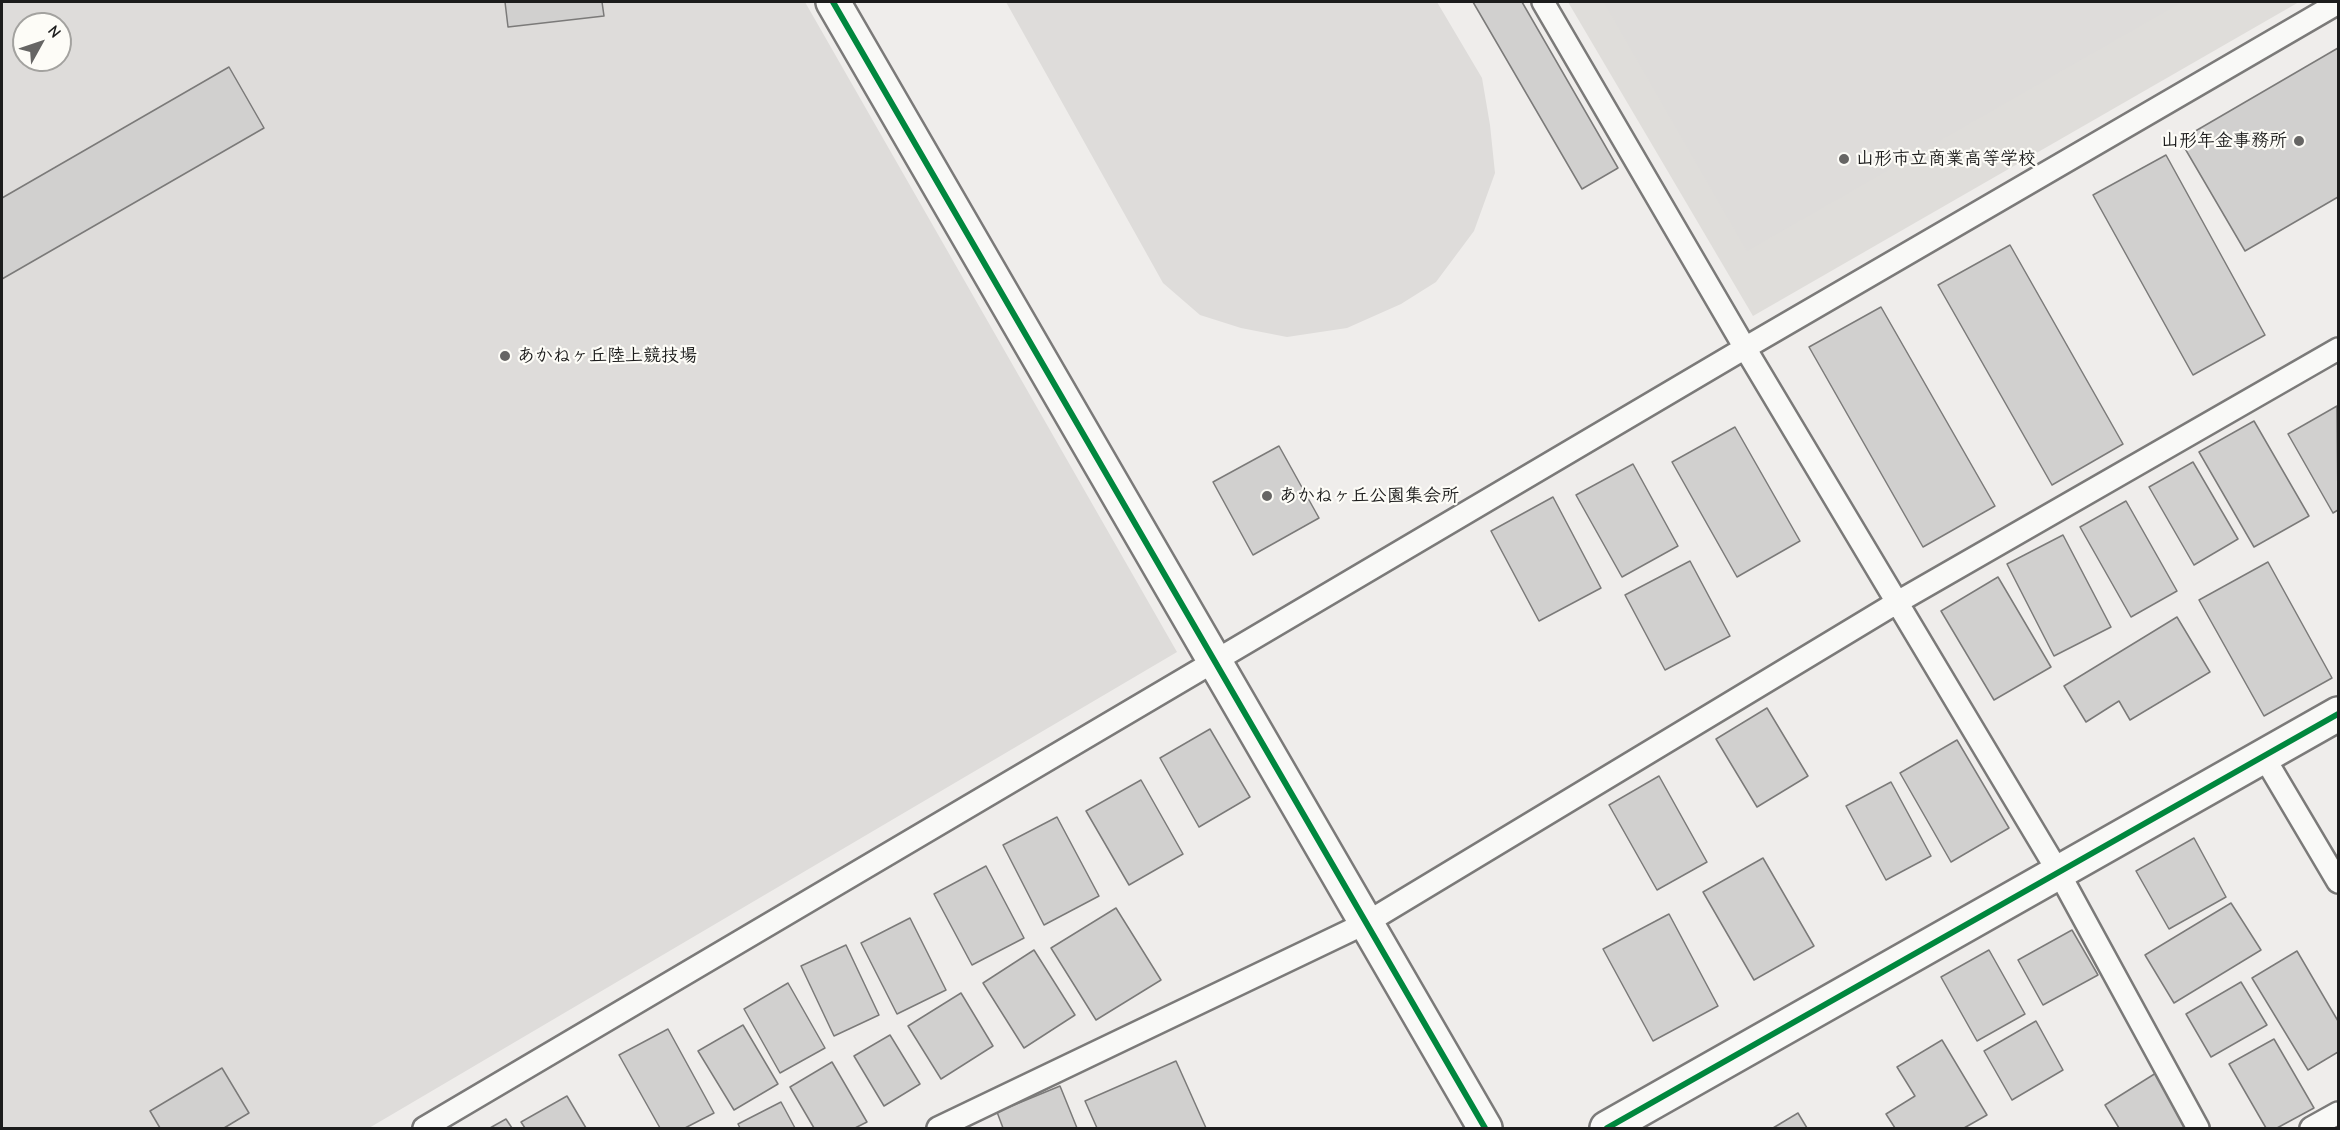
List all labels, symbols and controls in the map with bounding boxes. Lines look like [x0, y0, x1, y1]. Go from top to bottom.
north arrow [12, 12, 72, 72]
text: N [44, 22, 65, 41]
place label: 山形年金事務所 [2161, 130, 2287, 152]
marker: 山形年金事務所 [2292, 134, 2306, 148]
place label: 山形市立商業高等学校 [1856, 148, 2036, 170]
marker: 山形市立商業高等学校 [1837, 152, 1851, 166]
place label: あかねヶ丘陸上競技場 [517, 345, 697, 367]
marker: あかねヶ丘陸上競技場 [498, 349, 512, 363]
place label: あかねヶ丘公園集会所 [1279, 485, 1459, 507]
marker: あかねヶ丘公園集会所 [1260, 489, 1274, 503]

